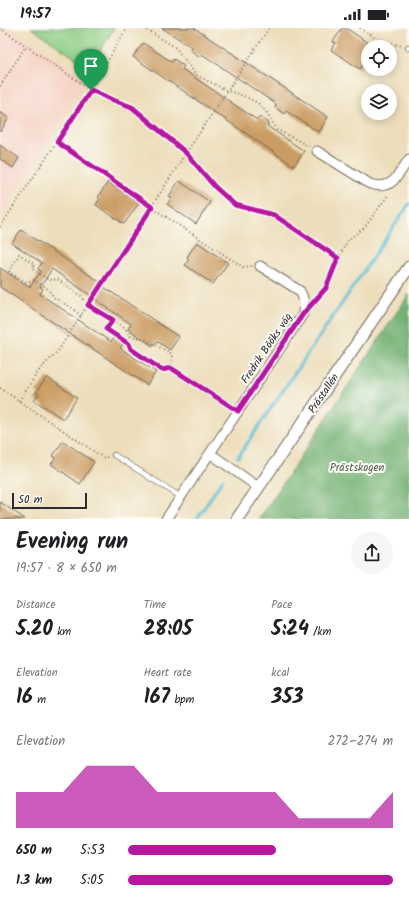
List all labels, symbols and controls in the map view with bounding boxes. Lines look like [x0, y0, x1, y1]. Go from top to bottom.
text: 19:57 [20, 2, 50, 26]
map controls [361, 40, 397, 120]
button: locate [361, 40, 397, 76]
pin [74, 49, 108, 90]
icon: arrive [80, 55, 102, 77]
button: layers [361, 84, 397, 120]
street label: Fredrik Bööks väg [236, 310, 297, 388]
street label: Prästallén [304, 370, 344, 417]
park label: Prästskogen [330, 459, 384, 477]
scale bar [12, 491, 87, 510]
text: 50 m [18, 491, 43, 509]
text: Evening run [16, 525, 128, 560]
button: share [351, 532, 393, 574]
text: 19:57 · 8 × 650 m [16, 558, 117, 579]
text: Distance [16, 596, 56, 614]
text: Time [144, 596, 166, 614]
text: Pace [271, 596, 292, 614]
text: 5.20 [16, 614, 53, 646]
text: 28:05 [144, 614, 192, 646]
text: 5:24 [271, 614, 309, 646]
text: km [53, 623, 71, 641]
text: /km [309, 623, 331, 641]
text: Elevation [16, 664, 58, 682]
text: Heart rate [144, 664, 191, 682]
text: kcal [271, 664, 289, 682]
text: 16 [16, 682, 33, 714]
text: 167 [144, 682, 170, 714]
text: 353 [271, 682, 303, 714]
text: m [33, 691, 46, 709]
text: bpm [170, 691, 194, 709]
text: Elevation [16, 731, 65, 752]
text: 272–274 m [328, 731, 393, 752]
text: 650 m [16, 840, 52, 861]
text: 5:53 [80, 840, 105, 861]
text: 1.3 km [16, 870, 52, 891]
text: 5:05 [80, 870, 104, 891]

